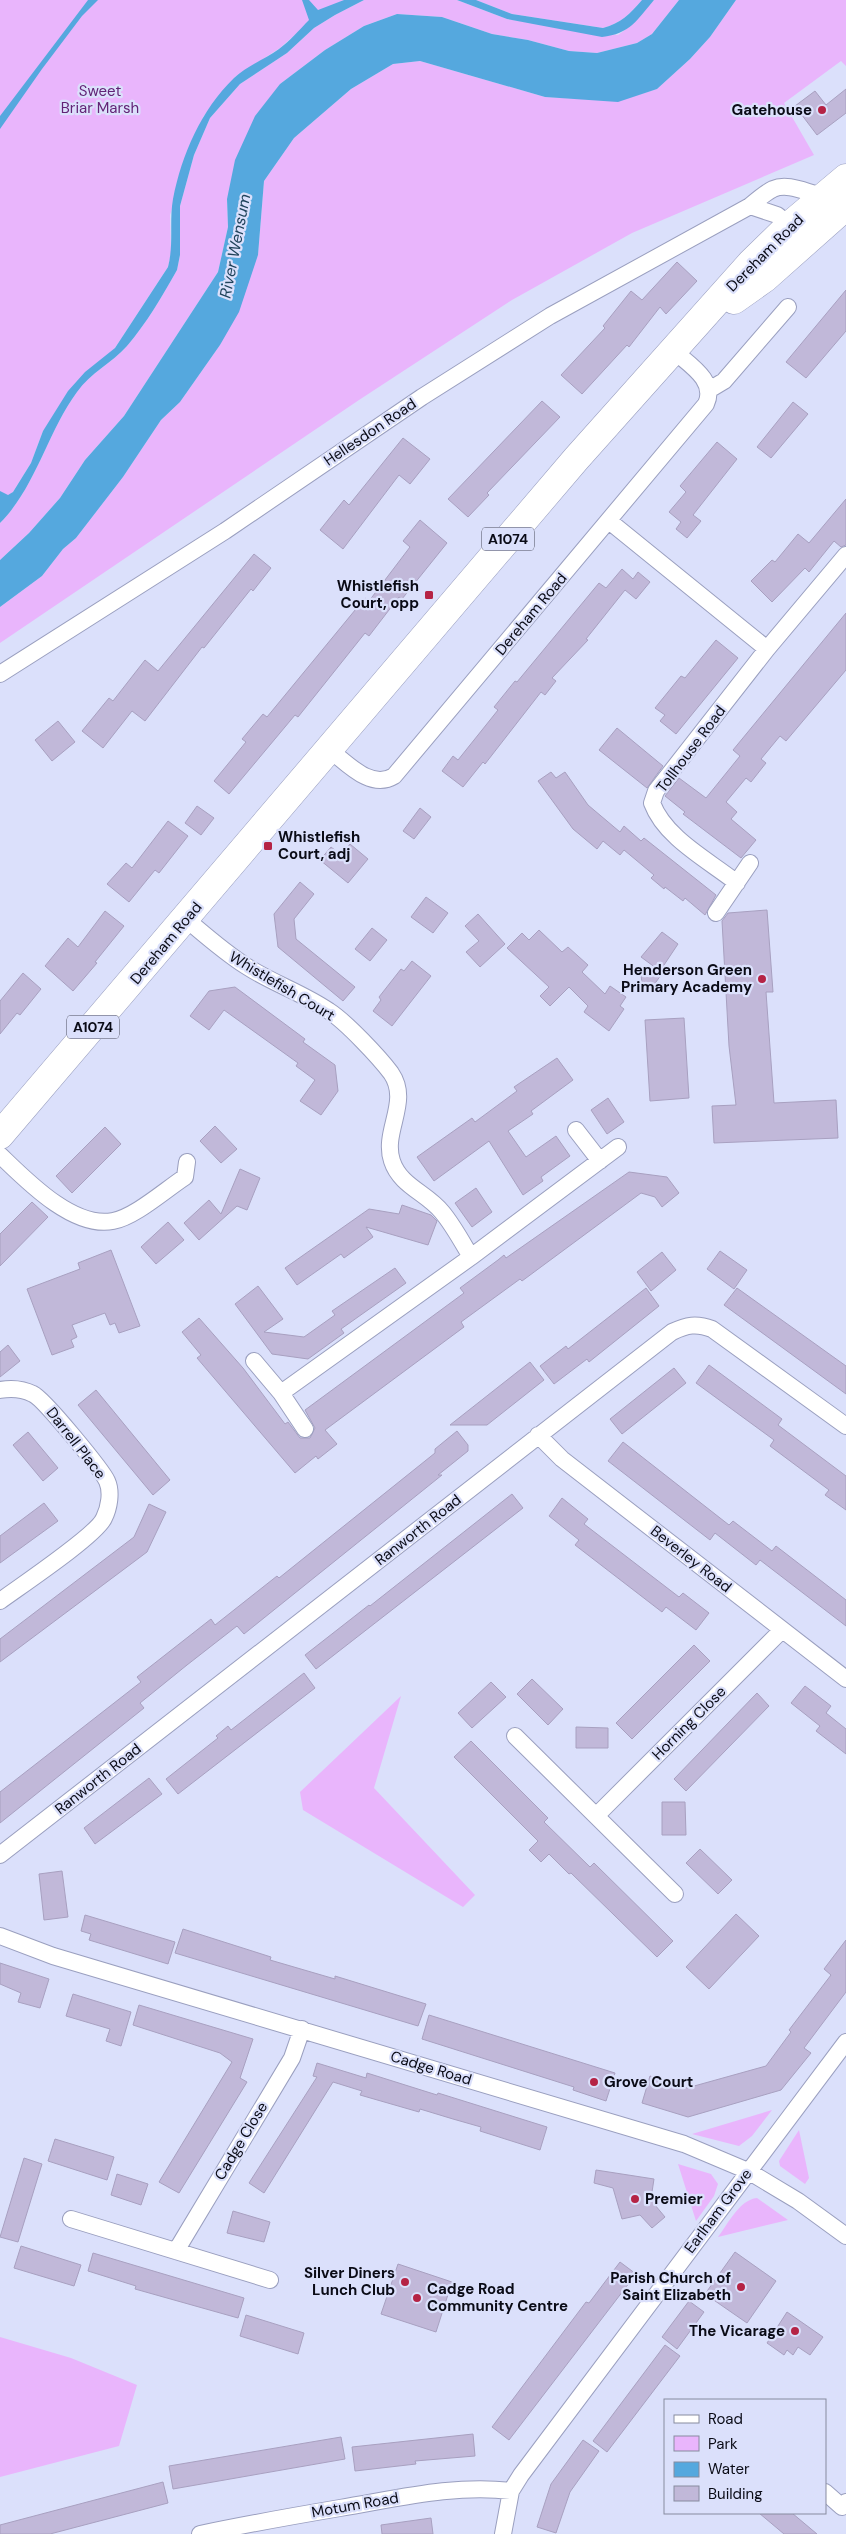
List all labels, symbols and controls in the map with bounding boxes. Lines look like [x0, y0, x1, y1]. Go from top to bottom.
park label: Sweet Briar Marsh [61, 81, 139, 118]
place label: Gatehouse [732, 100, 812, 120]
marker: Gatehouse [816, 104, 828, 116]
water label: River Wensum [215, 192, 255, 300]
street label: Dereham Road [722, 210, 808, 296]
street label: Hellesdon Road [320, 394, 420, 470]
road number: A1074 [482, 528, 534, 550]
street label: Dereham Road [491, 569, 571, 659]
place label: Whistlefish Court, opp [337, 576, 419, 613]
marker: Whistlefish Court, opp [423, 589, 435, 601]
street label: Tollhouse Road [652, 702, 730, 796]
place label: Whistlefish Court, adj [278, 827, 360, 864]
marker: Whistlefish Court, adj [262, 840, 274, 852]
street label: Dereham Road [126, 898, 206, 988]
street label: Whistlefish Court [225, 947, 339, 1026]
place label: Henderson Green Primary Academy [621, 960, 752, 997]
marker: Henderson Green Primary Academy [756, 973, 768, 985]
road number: A1074 [67, 1016, 119, 1038]
street label: Darrell Place [42, 1403, 110, 1483]
street label: Ranworth Road [371, 1490, 465, 1570]
street label: Beverley Road [646, 1521, 736, 1597]
street label: Horning Close [648, 1682, 730, 1764]
street label: Ranworth Road [51, 1739, 145, 1819]
street label: Cadge Road [388, 2046, 474, 2090]
place label: Grove Court [604, 2072, 693, 2092]
marker: Grove Court [588, 2076, 600, 2088]
street label: Cadge Close [210, 2098, 272, 2184]
street label: Earlham Grove [680, 2165, 756, 2257]
place label: Premier [645, 2189, 703, 2209]
marker: Premier [629, 2193, 641, 2205]
place label: Silver Diners Lunch Club [304, 2263, 395, 2300]
place label: Parish Church of Saint Elizabeth [610, 2268, 731, 2305]
marker: Silver Diners Lunch Club [399, 2276, 411, 2288]
place label: Cadge Road Community Centre [427, 2279, 568, 2316]
marker: Parish Church of Saint Elizabeth [735, 2281, 747, 2293]
marker: Cadge Road Community Centre [411, 2292, 423, 2304]
place label: The Vicarage [689, 2321, 785, 2341]
marker: The Vicarage [789, 2325, 801, 2337]
legend [664, 2399, 826, 2514]
text: Road [708, 2409, 743, 2429]
text: Park [708, 2434, 738, 2454]
text: Water [708, 2459, 750, 2479]
text: Building [708, 2484, 763, 2504]
street label: Motum Road [310, 2488, 400, 2522]

